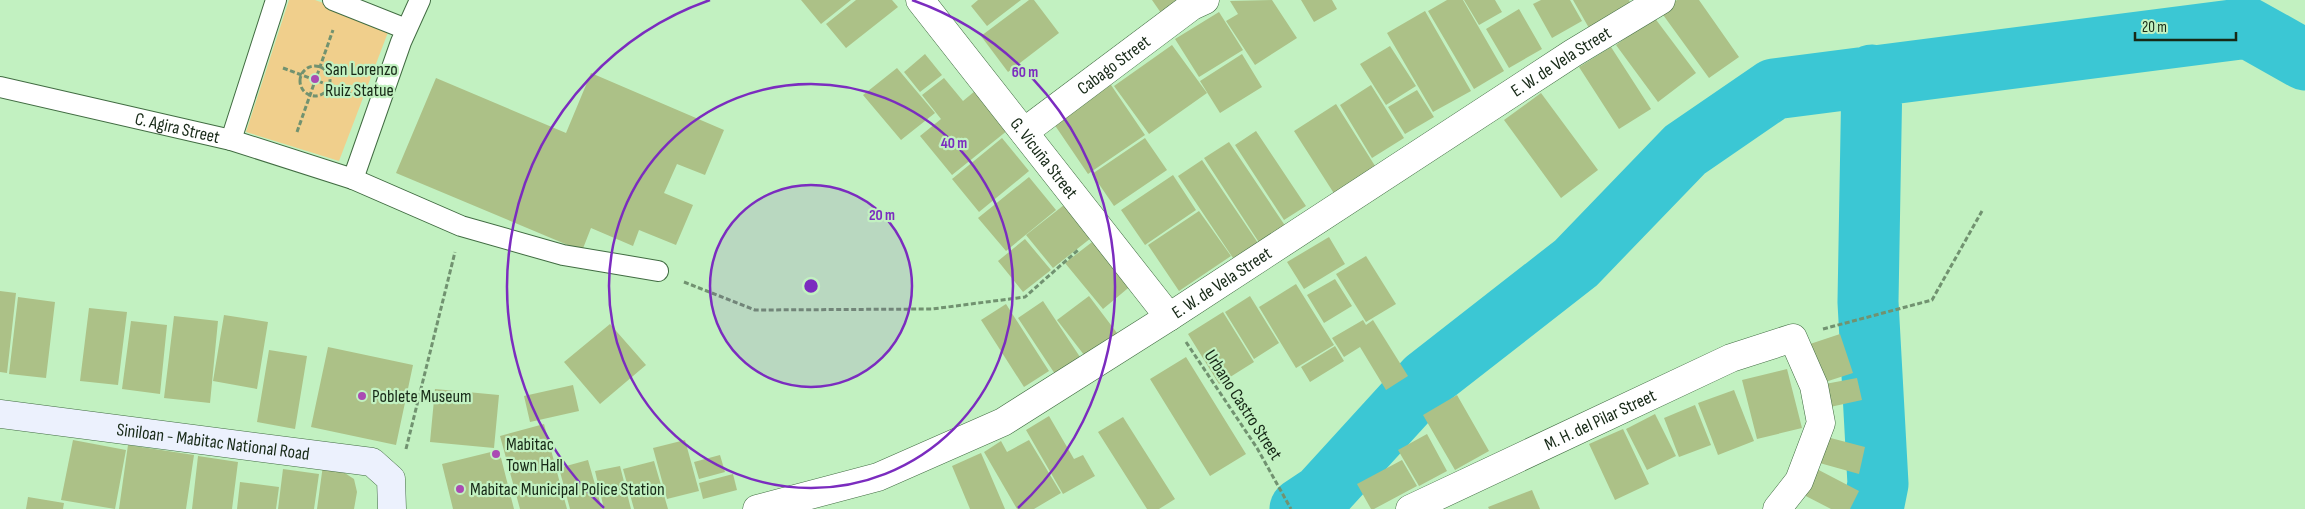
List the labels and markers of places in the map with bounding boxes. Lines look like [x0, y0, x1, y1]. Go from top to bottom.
place label: San Lorenzo Ruiz Statue [325, 59, 398, 101]
marker: San Lorenzo Ruiz Statue [309, 73, 321, 85]
centre of rings [802, 277, 820, 295]
place label: Poblete Museum [372, 386, 472, 407]
marker: Poblete Museum [356, 390, 368, 402]
place label: Mabitac Town Hall [506, 434, 563, 476]
marker: Mabitac Town Hall [490, 448, 502, 460]
place label: Mabitac Municipal Police Station [470, 479, 665, 500]
marker: Mabitac Municipal Police Station [454, 483, 466, 495]

